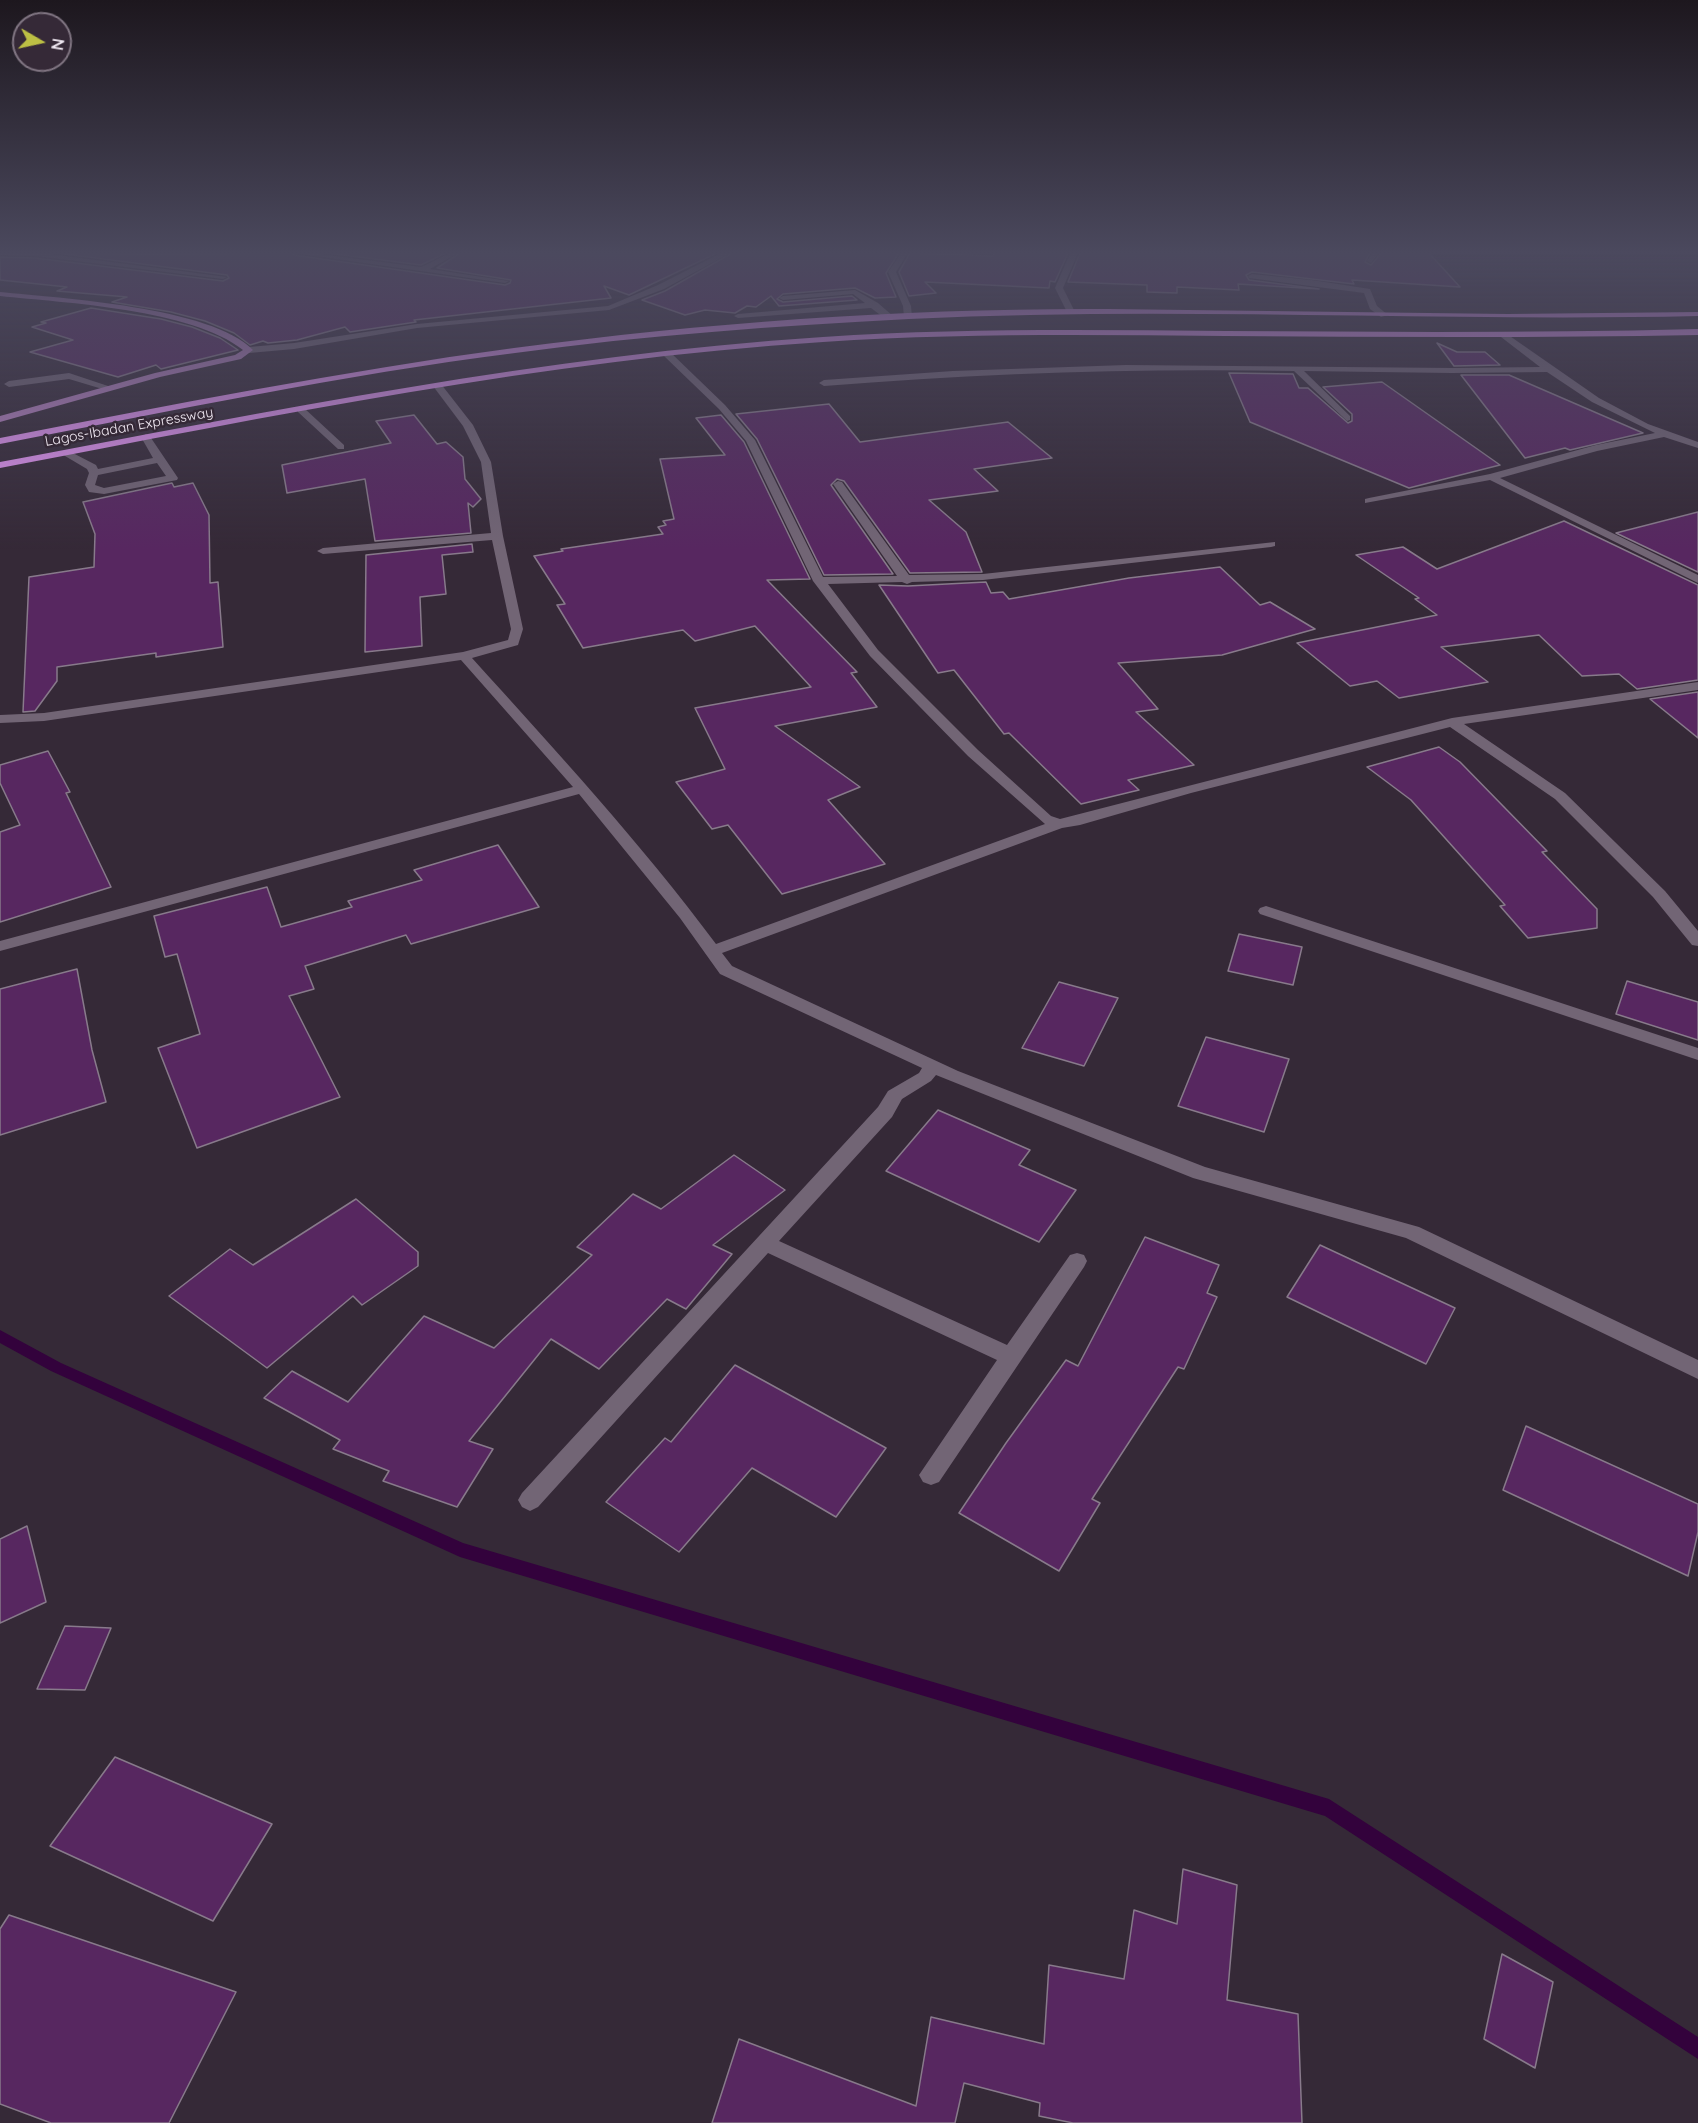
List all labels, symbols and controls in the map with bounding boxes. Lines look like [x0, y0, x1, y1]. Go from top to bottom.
north arrow [12, 12, 72, 72]
text: N [47, 37, 69, 52]
street label: Lagos-Ibadan Expressway [44, 404, 214, 450]

